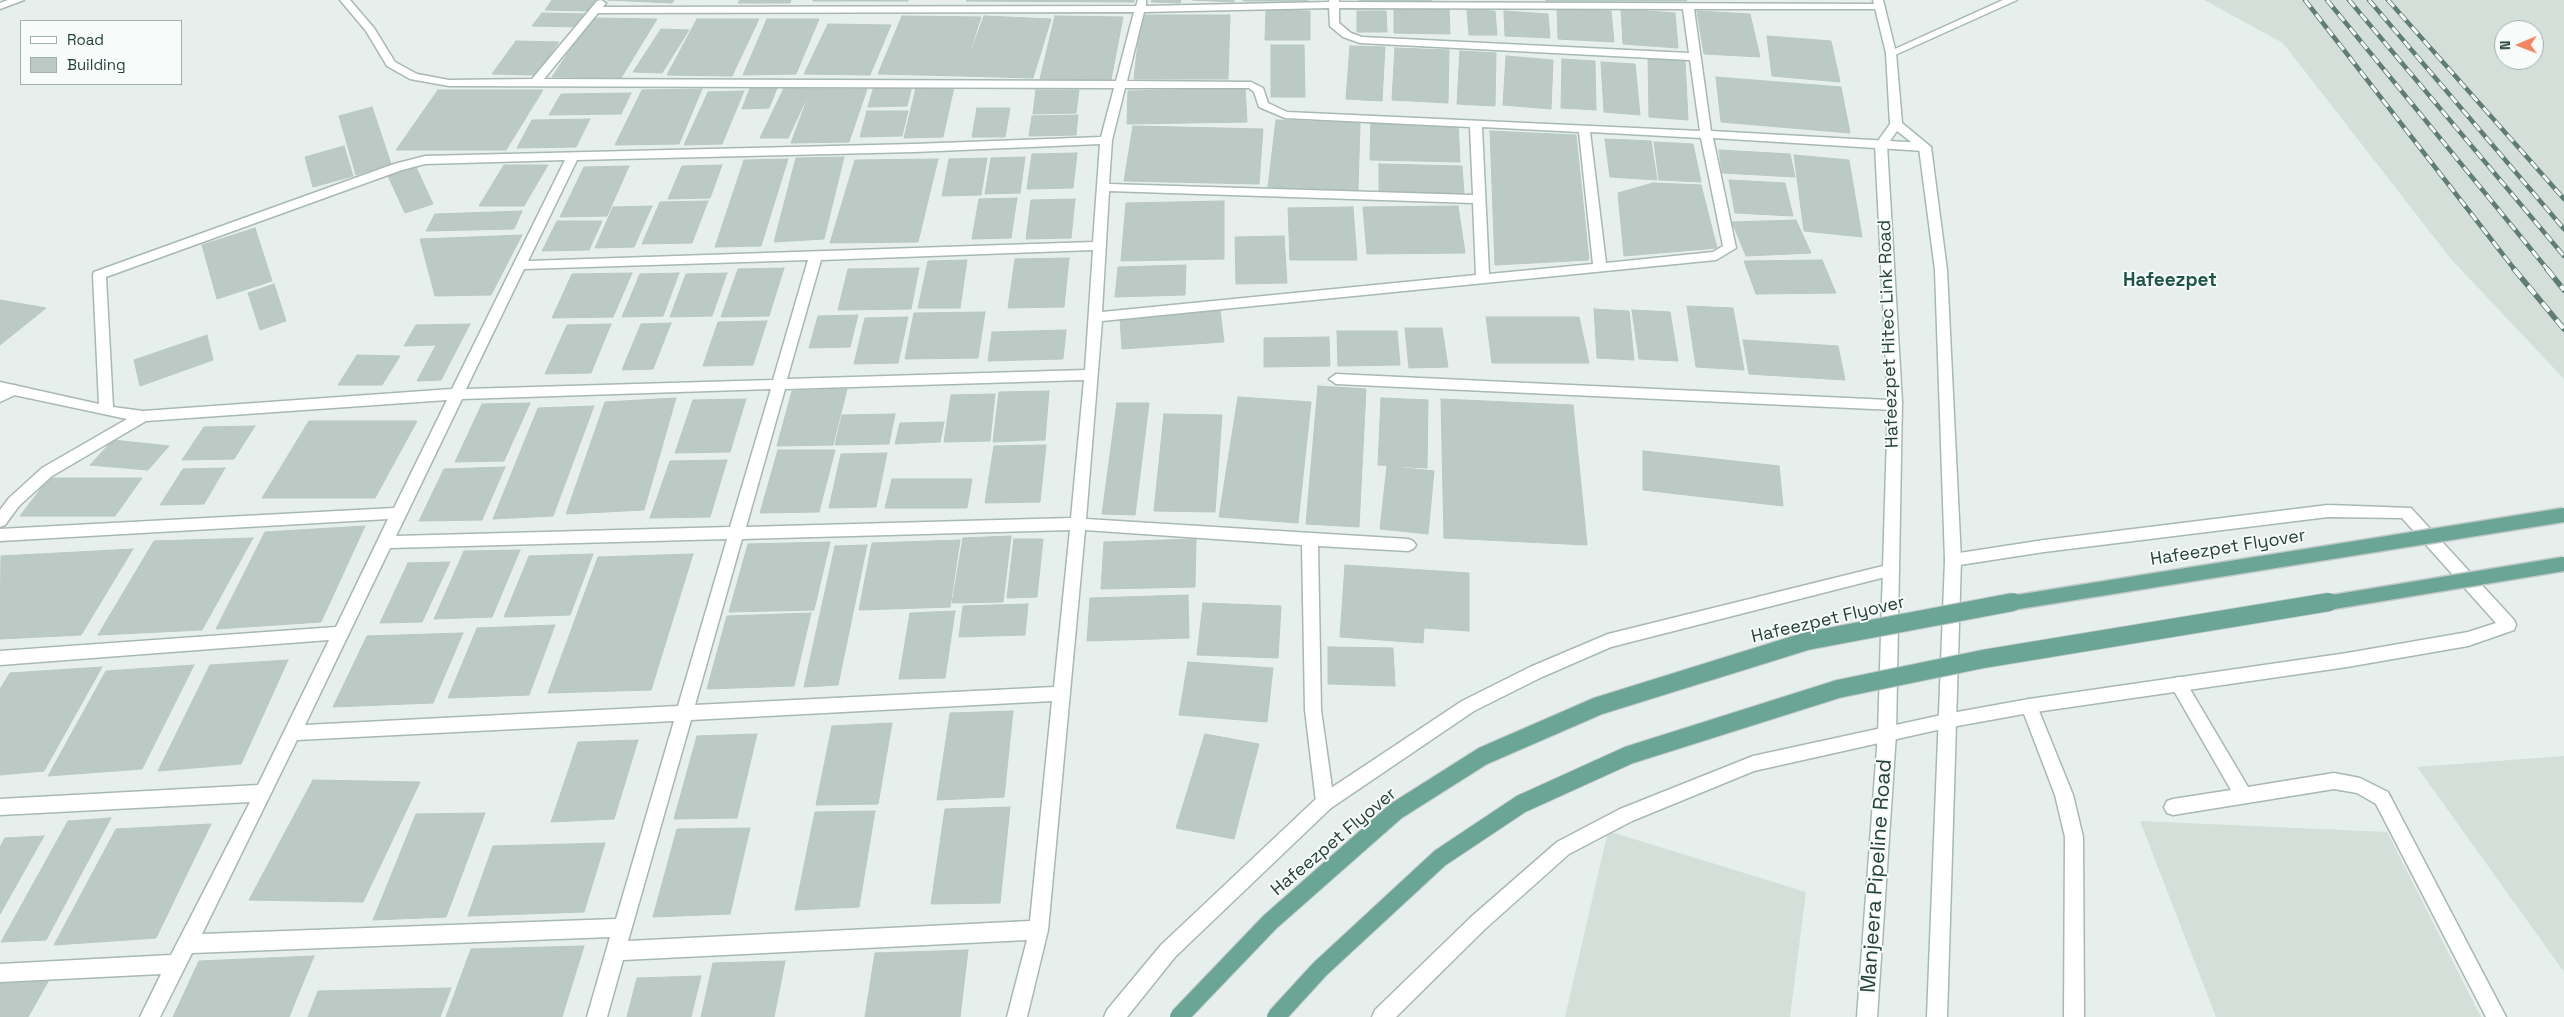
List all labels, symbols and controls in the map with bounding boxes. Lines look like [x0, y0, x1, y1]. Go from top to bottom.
legend [20, 20, 182, 85]
north arrow [2494, 20, 2544, 70]
text: Road [67, 30, 104, 49]
text: N [2496, 40, 2514, 50]
text: Building [67, 55, 126, 74]
street label: Hafeezpet Hitec Link Road [1874, 220, 1904, 448]
district label: Hafeezpet [2123, 270, 2217, 292]
street label: Hafeezpet Flyover [2149, 525, 2307, 571]
street label: Hafeezpet Flyover [1749, 592, 1907, 648]
street label: Manjeera Pipeline Road [1856, 758, 1898, 994]
street label: Hafeezpet Flyover [1267, 783, 1401, 901]

